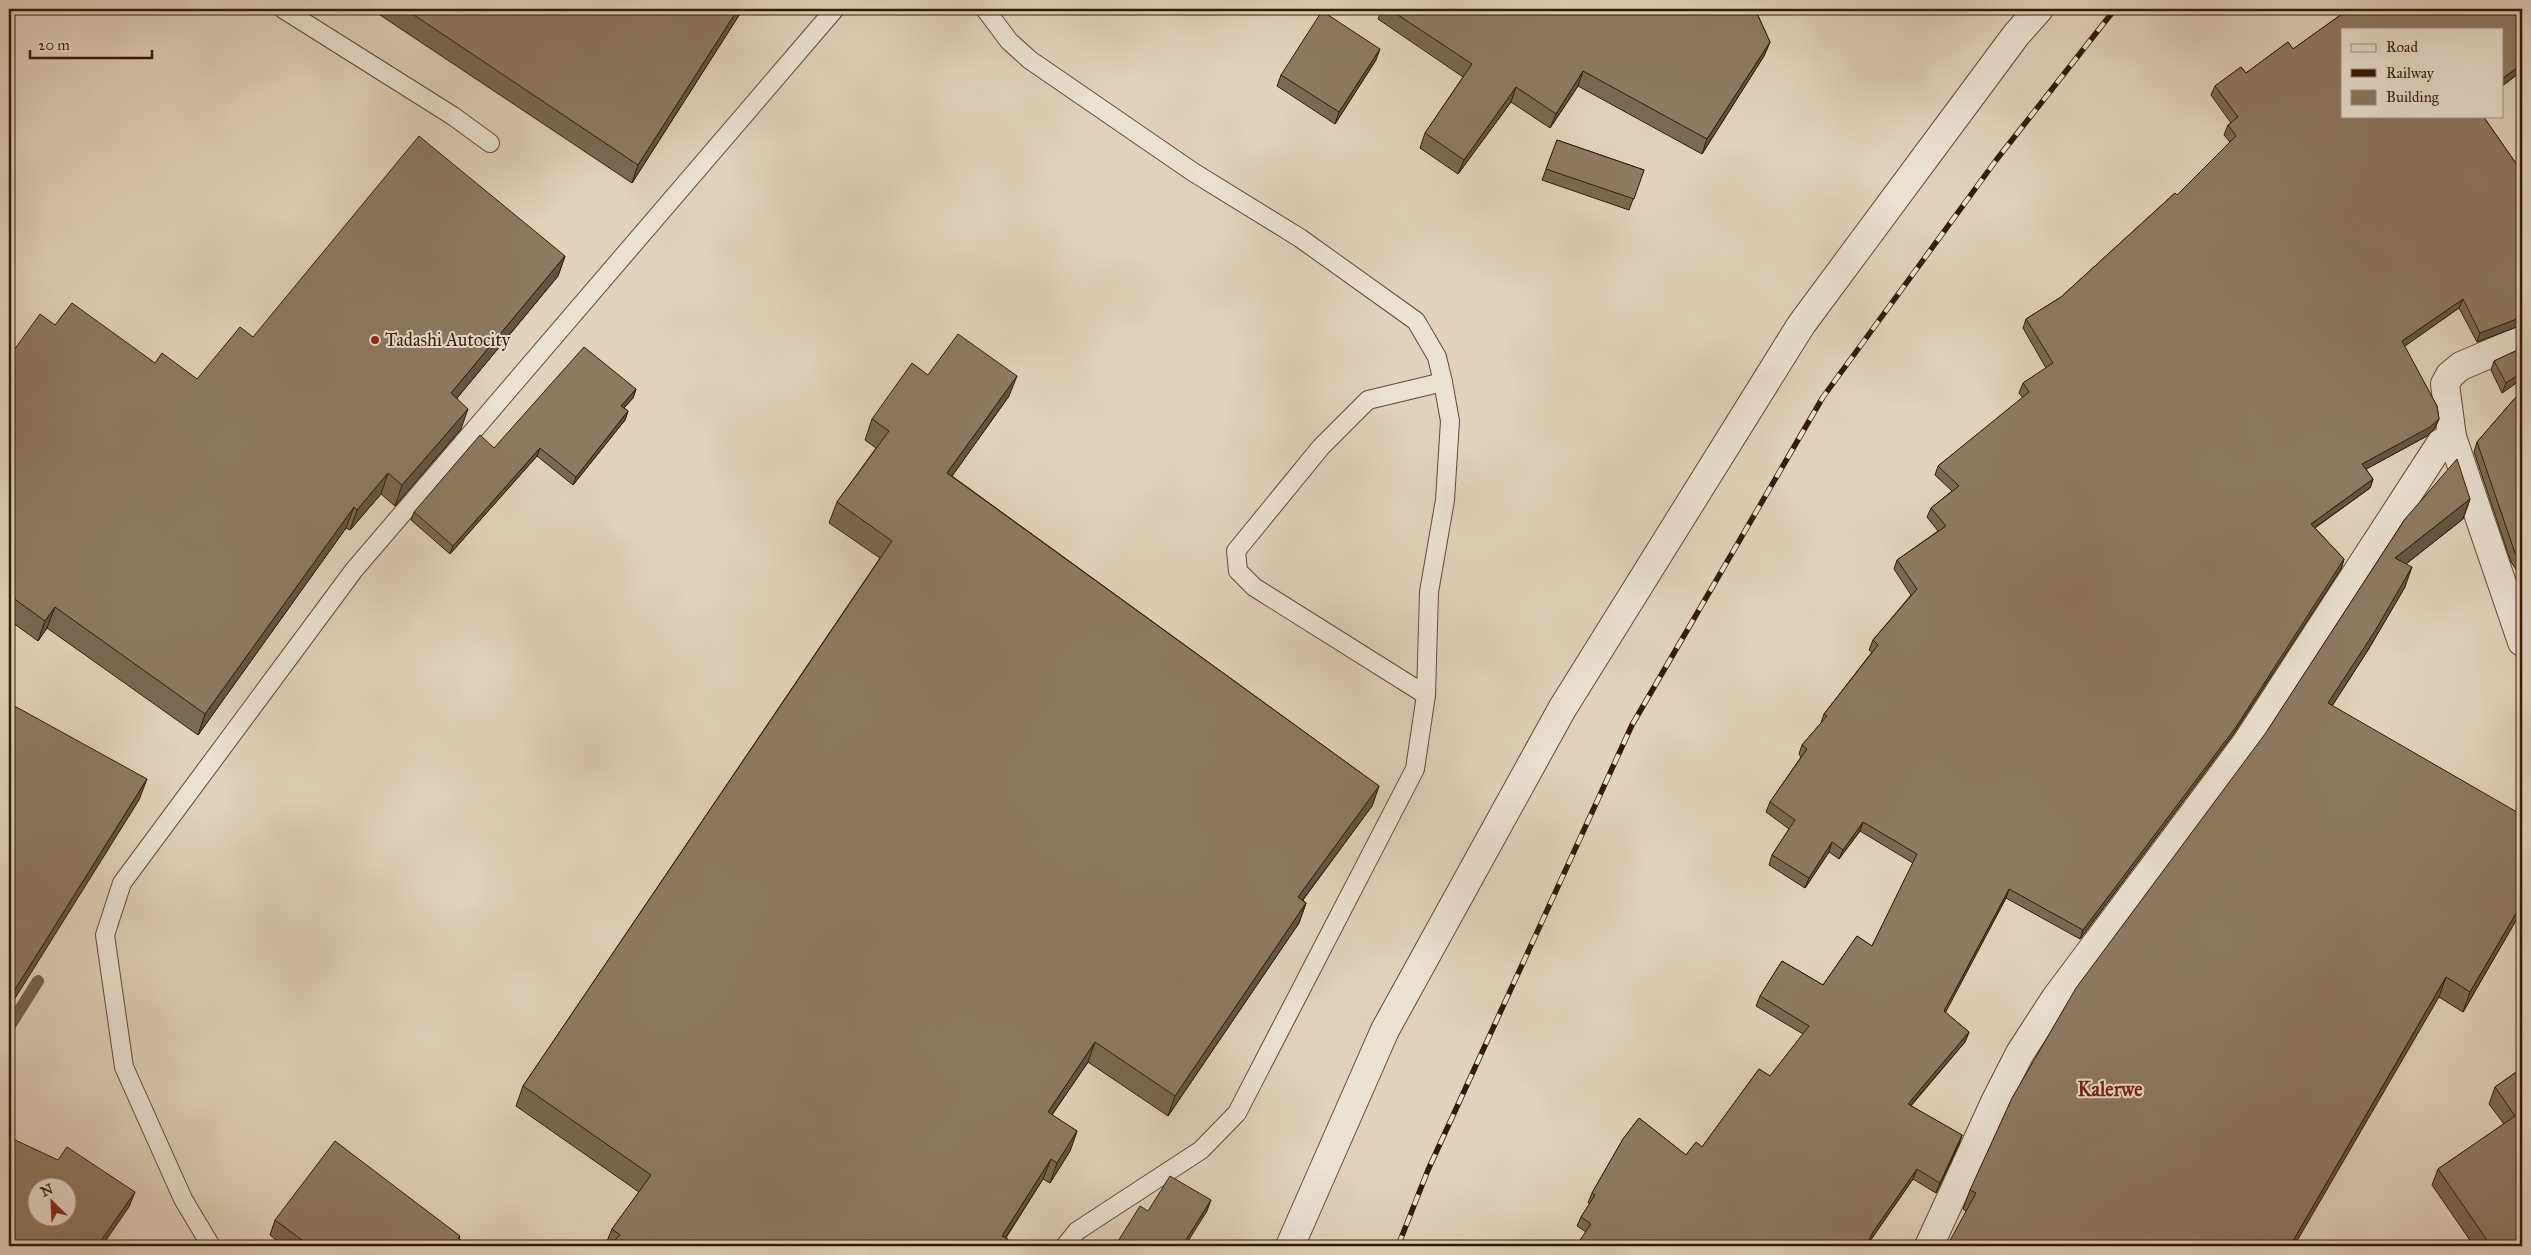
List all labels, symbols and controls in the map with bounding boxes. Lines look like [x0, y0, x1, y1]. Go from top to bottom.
scale bar [30, 28, 152, 60]
legend [2341, 28, 2504, 118]
text: 20 m [38, 36, 70, 54]
text: Road [2386, 38, 2418, 56]
text: Railway [2386, 64, 2435, 82]
text: Building [2386, 88, 2440, 106]
place label: Tadashi Autocity [385, 329, 511, 351]
marker: Tadashi Autocity [369, 334, 381, 346]
district label: Kalerwe [2077, 1077, 2143, 1101]
north arrow [28, 1178, 78, 1228]
text: N [38, 1180, 56, 1201]

